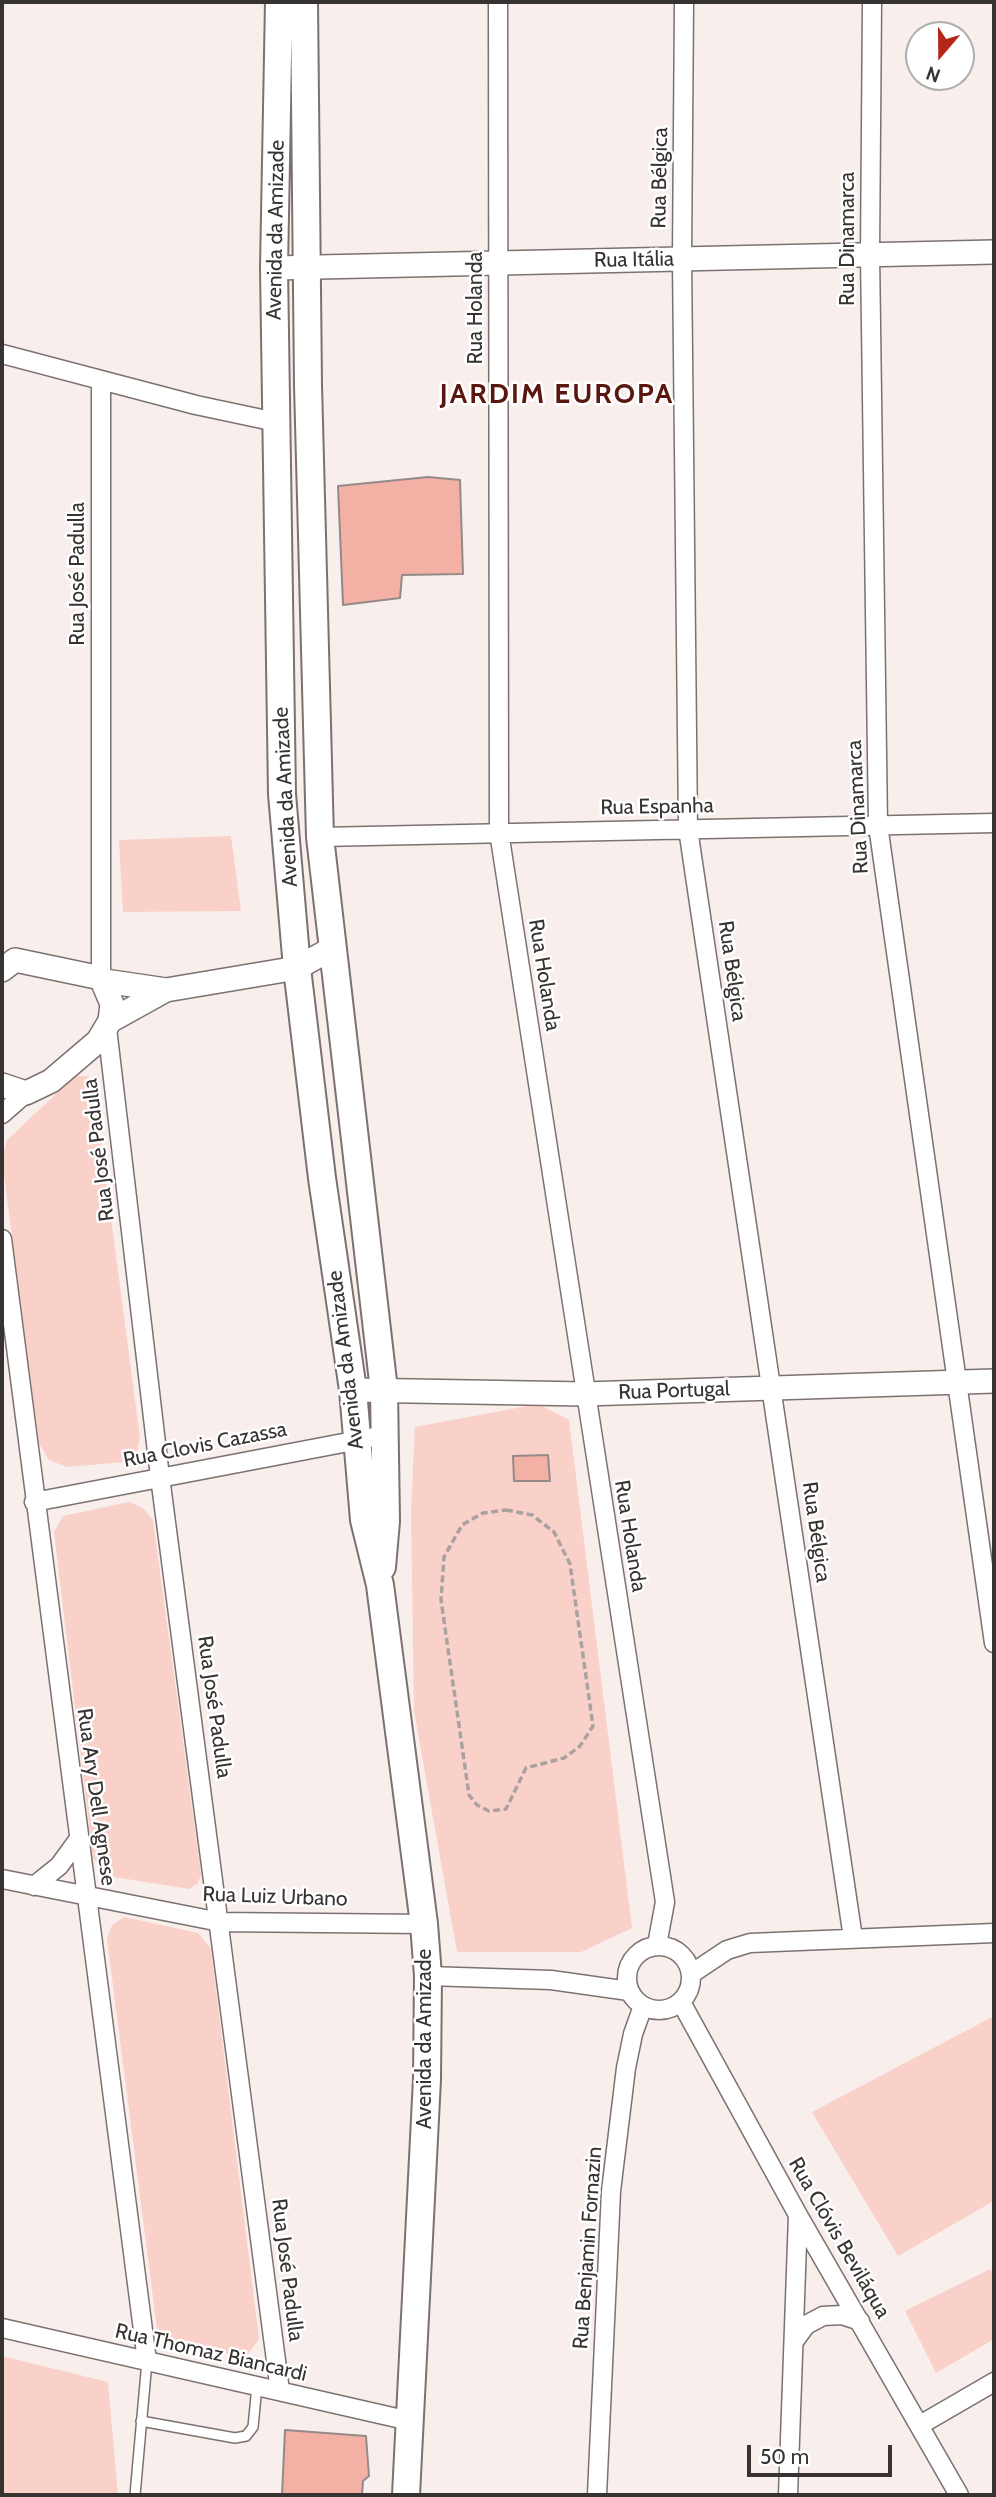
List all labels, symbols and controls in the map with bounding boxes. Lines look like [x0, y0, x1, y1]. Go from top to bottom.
north arrow [905, 21, 975, 91]
text: N [923, 61, 944, 87]
street label: Rua Bélgica [647, 127, 673, 229]
street label: Avenida da Amizade [262, 140, 290, 320]
street label: Rua Dinamarca [835, 172, 861, 306]
street label: Rua Itália [594, 247, 674, 273]
street label: Rua Holanda [463, 252, 489, 364]
district label: JARDIM EUROPA [441, 378, 673, 412]
street label: Rua José Padulla [65, 502, 91, 646]
street label: Avenida da Amizade [269, 706, 303, 888]
street label: Rua Dinamarca [842, 739, 874, 875]
street label: Rua Espanha [600, 793, 714, 821]
street label: Rua Holanda [523, 917, 565, 1033]
street label: Rua Bélgica [712, 919, 752, 1023]
street label: Rua José Padulla [78, 1077, 120, 1223]
street label: Avenida da Amizade [323, 1269, 369, 1451]
street label: Rua Portugal [618, 1376, 730, 1406]
street label: Rua Clovis Cazassa [121, 1417, 289, 1473]
street label: Rua Holanda [609, 1478, 651, 1594]
street label: Rua Bélgica [796, 1480, 836, 1584]
street label: Rua José Padulla [192, 1634, 236, 1780]
street label: Rua Ary Dell Agnese [71, 1707, 121, 1887]
street label: Rua Luiz Urbano [202, 1882, 348, 1912]
street label: Avenida da Amizade [412, 1949, 438, 2129]
street label: Rua Benjamin Fornazin [568, 2146, 608, 2350]
street label: Rua Clóvis Beviláqua [783, 2153, 895, 2323]
street label: Rua José Padulla [266, 2197, 308, 2343]
street label: Rua Thomaz Biancardi [113, 2319, 309, 2387]
scale bar [751, 2430, 896, 2474]
text: 50 m [760, 2444, 809, 2469]

